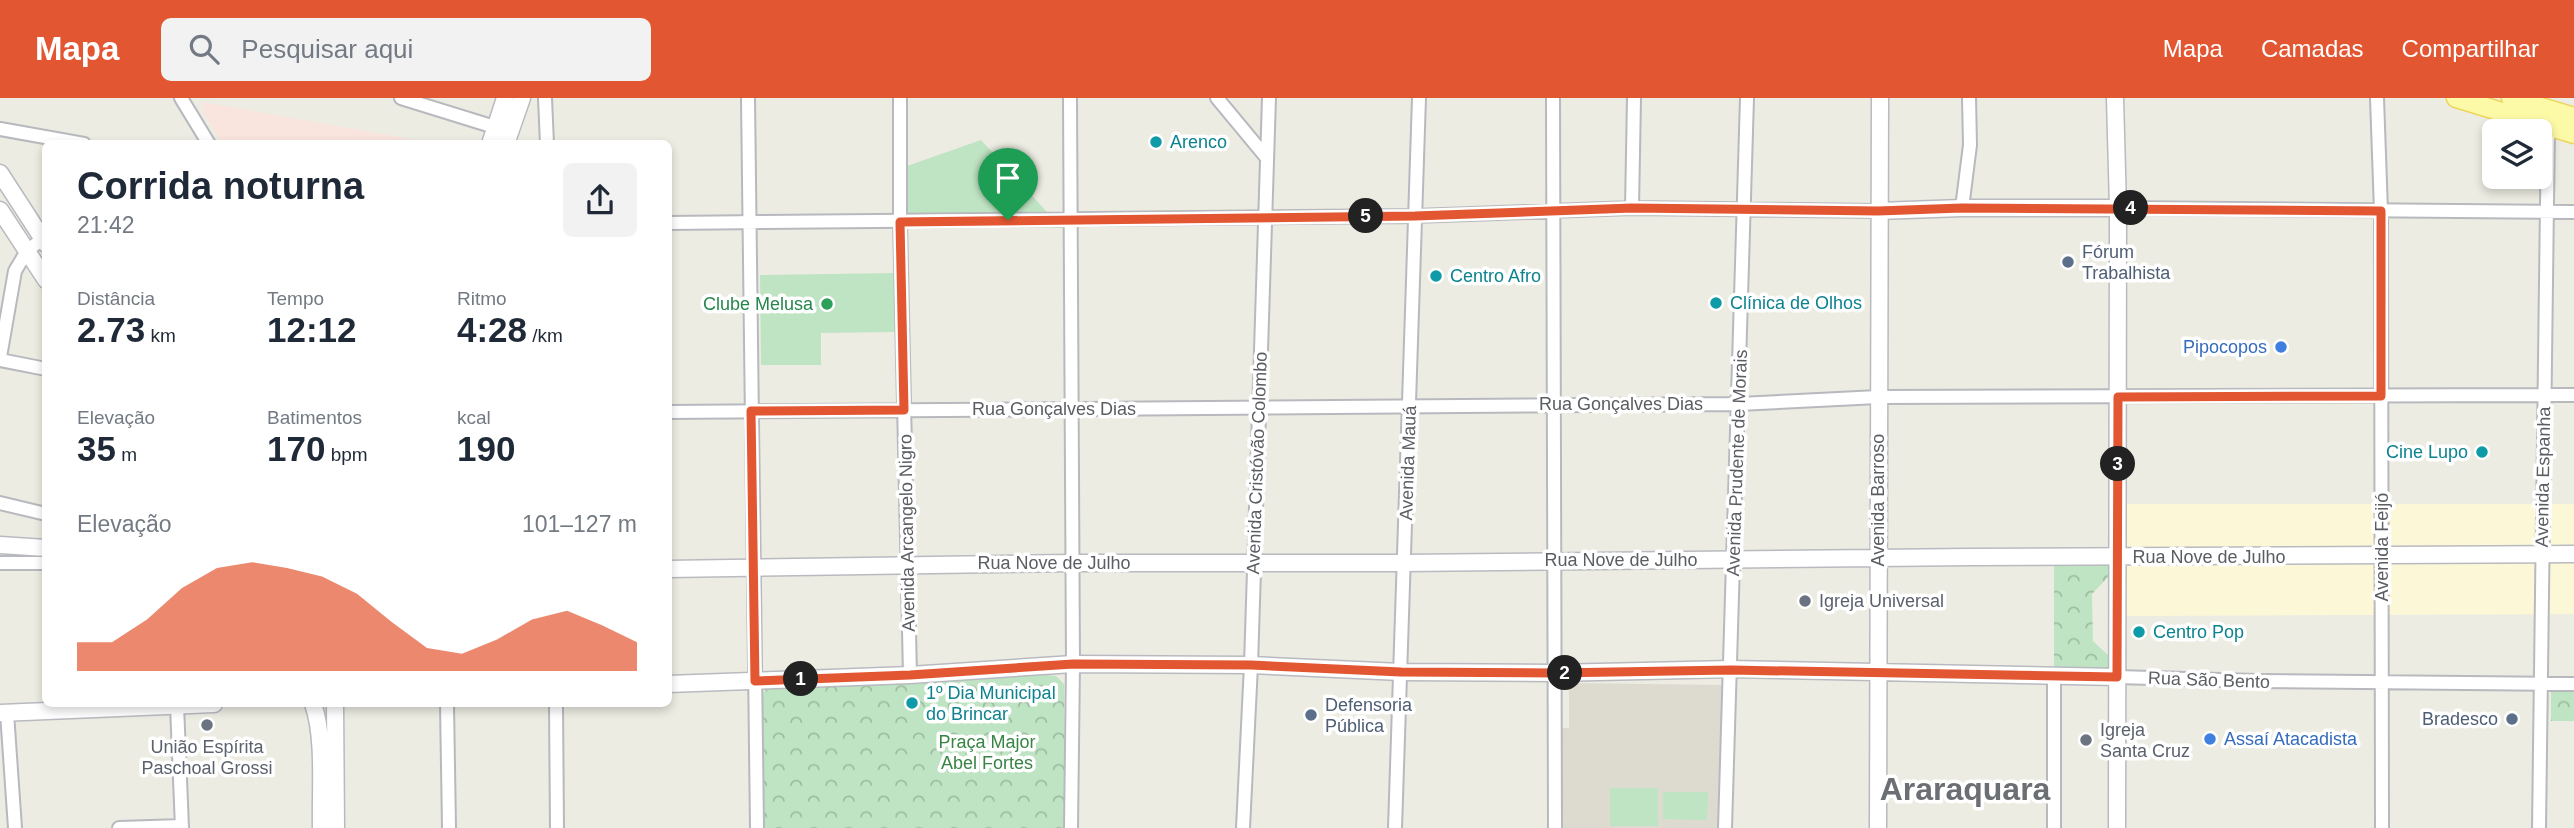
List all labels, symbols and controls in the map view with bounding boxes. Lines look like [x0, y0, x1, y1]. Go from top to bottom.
search box [161, 18, 651, 81]
text: Mapa [35, 30, 119, 67]
icon: search [185, 30, 223, 68]
text: Pesquisar aqui [241, 34, 413, 64]
text: Mapa [2163, 35, 2223, 62]
text: Camadas [2261, 35, 2364, 62]
text: Compartilhar [2402, 35, 2539, 62]
map controls [2482, 119, 2552, 189]
button: layers [2482, 119, 2552, 189]
place label: Arenco [1170, 132, 1227, 152]
marker: Arenco [1148, 134, 1164, 150]
pin [978, 148, 1038, 220]
icon: arrive [989, 159, 1027, 197]
button: share [563, 163, 637, 237]
text: Corrida noturna [77, 165, 364, 207]
pin: 4 [2114, 190, 2148, 226]
text: 4 [2125, 197, 2136, 218]
pin: 5 [1348, 198, 1384, 234]
text: 5 [1360, 205, 1371, 226]
text: 21:42 [77, 212, 135, 238]
place label: Fórum Trabalhista [2082, 242, 2171, 283]
marker: Fórum Trabalhista [2060, 254, 2076, 270]
place label: Centro Afro [1450, 266, 1541, 286]
marker: Centro Afro [1428, 268, 1444, 284]
text: Distância [77, 288, 155, 309]
text: Tempo [267, 288, 324, 309]
text: Ritmo [457, 288, 507, 309]
place label: Clínica de Olhos [1730, 293, 1862, 313]
place label: Clube Melusa [703, 294, 814, 314]
marker: Clínica de Olhos [1708, 295, 1724, 311]
marker: Clube Melusa [819, 296, 835, 312]
text: 2.73 [77, 310, 145, 349]
text: 12:12 [267, 310, 357, 349]
text: 4:28 [457, 310, 527, 349]
text: km [145, 325, 176, 346]
text: /km [527, 325, 563, 346]
place label: Pipocopos [2183, 337, 2267, 357]
marker: Pipocopos [2273, 339, 2289, 355]
street label: Avenida Prudente de Morais [1723, 349, 1751, 577]
street label: Avenida Cristóvão Colombo [1243, 351, 1271, 575]
street label: Rua Gonçalves Dias [1539, 394, 1703, 414]
street label: Rua Gonçalves Dias [972, 399, 1136, 419]
street label: Avenida Mauá [1396, 404, 1420, 521]
street label: Avenida Espanha [2532, 405, 2554, 548]
text: Elevação [77, 407, 155, 428]
text: Batimentos [267, 407, 362, 428]
text: kcal [457, 407, 491, 428]
text: 35 [77, 429, 116, 468]
text: 170 [267, 429, 325, 468]
text: 190 [457, 429, 515, 468]
street label: Avenida Arcangelo Nigro [895, 434, 919, 632]
street label: Avenida Barroso [1868, 434, 1888, 566]
place label: Cine Lupo [2386, 442, 2468, 462]
text: m [116, 444, 137, 465]
text: bpm [325, 444, 368, 465]
marker: Cine Lupo [2474, 444, 2490, 460]
pin: 3 [2100, 446, 2136, 482]
text: 3 [2112, 453, 2123, 474]
street label: Avenida Feijó [2372, 493, 2392, 601]
text: Elevação [77, 511, 172, 537]
text: 101–127 m [522, 511, 637, 537]
street label: Rua Nove de Julho [2132, 547, 2286, 567]
street label: Rua Nove de Julho [1544, 550, 1698, 570]
street label: Rua Nove de Julho [977, 553, 1131, 573]
place label: Igreja Universal [1819, 591, 1944, 611]
marker: Igreja Universal [1797, 593, 1813, 609]
place label: Centro Pop [2153, 622, 2244, 642]
marker: Centro Pop [2131, 624, 2147, 640]
pin: 2 [1548, 656, 1582, 690]
pin: 1 [784, 662, 818, 696]
text: 2 [1559, 662, 1570, 683]
text: 1 [795, 668, 806, 689]
street label: Rua São Bento [2148, 668, 2270, 692]
place label: 1º Dia Municipal do Brincar [926, 683, 1056, 724]
marker: 1º Dia Municipal do Brincar [904, 695, 920, 711]
place label: Defensoria Pública [1325, 695, 1413, 736]
marker: Defensoria Pública [1303, 707, 1319, 723]
place label: Bradesco [2422, 709, 2498, 729]
marker: Bradesco [2504, 711, 2520, 727]
marker: União Espírita Paschoal Grossi [199, 717, 215, 733]
place label: Igreja Santa Cruz [2100, 720, 2190, 761]
place label: Assaí Atacadista [2224, 729, 2358, 749]
marker: Assaí Atacadista [2202, 731, 2218, 747]
park label: Praça Major Abel Fortes [938, 732, 1036, 773]
marker: Igreja Santa Cruz [2078, 732, 2094, 748]
place label: União Espírita Paschoal Grossi [141, 737, 273, 778]
district label: Araraquara [1880, 771, 2051, 807]

